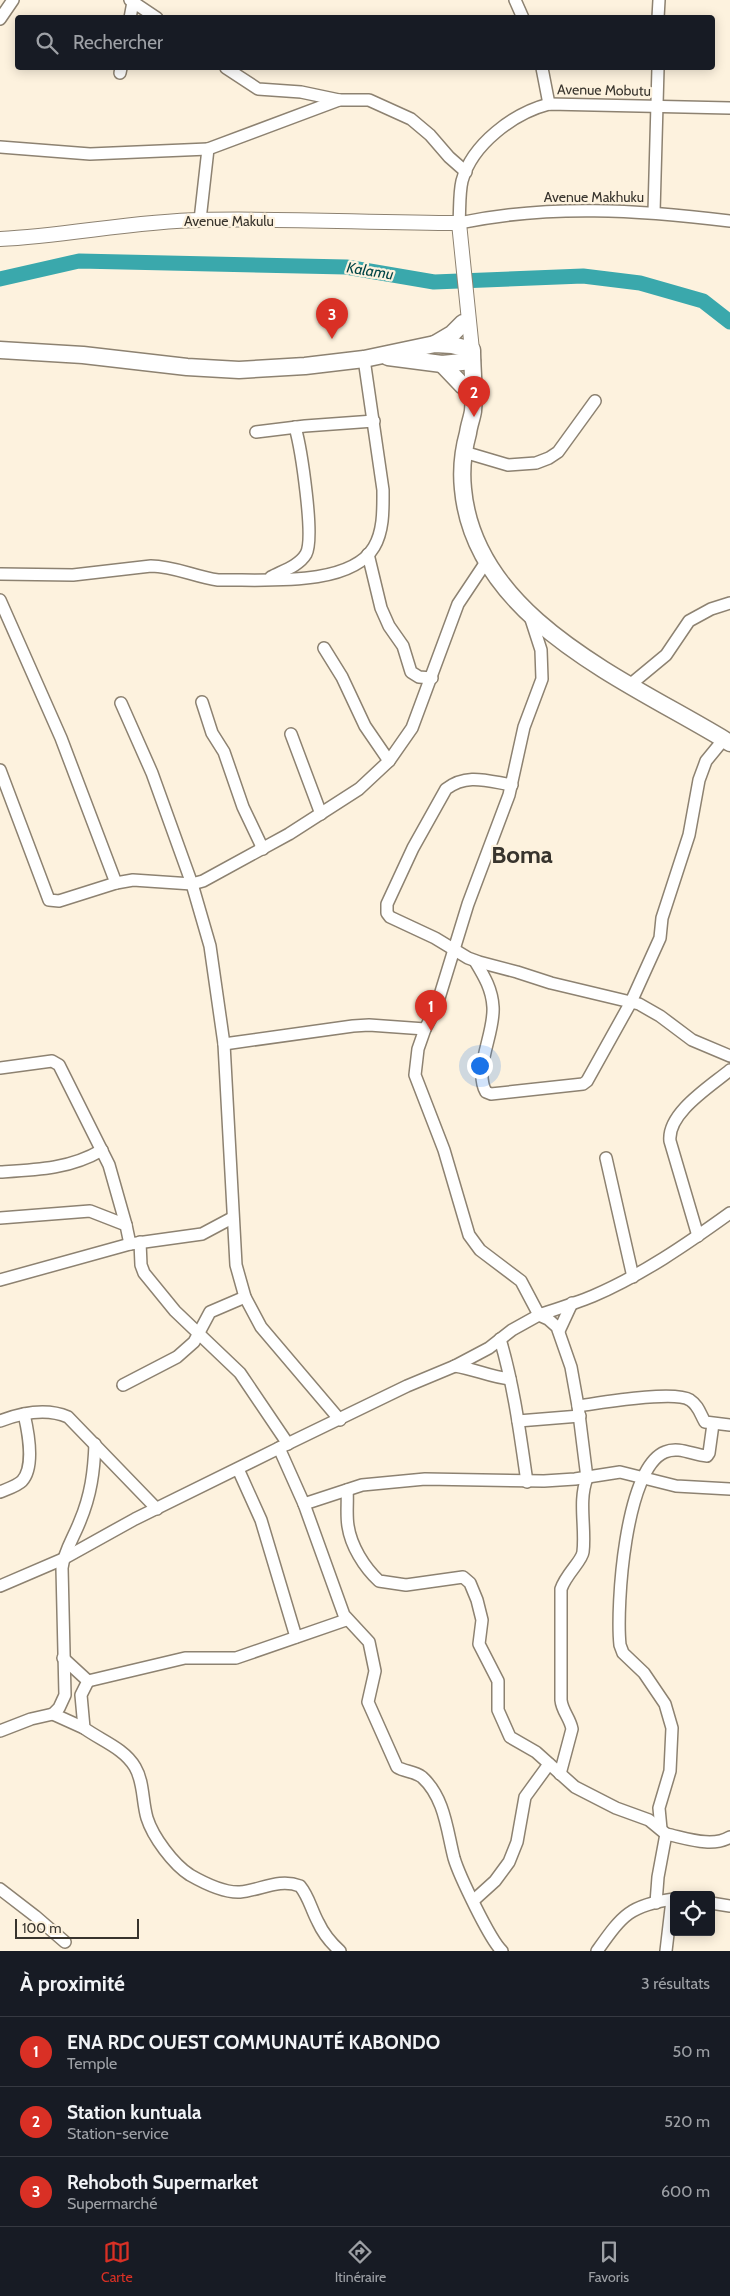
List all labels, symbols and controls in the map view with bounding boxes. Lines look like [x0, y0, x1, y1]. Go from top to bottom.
search box [15, 15, 715, 70]
icon: search [33, 29, 61, 57]
text: Rechercher [73, 31, 163, 54]
street label: Avenue Mobutu [557, 80, 651, 100]
street label: Avenue Makhuku [544, 188, 644, 206]
street label: Avenue Makulu [184, 212, 274, 230]
water label: Kalamu [345, 258, 395, 284]
pin: 3 [316, 298, 348, 339]
pin: 2 [458, 376, 490, 417]
district label: Boma [491, 840, 553, 869]
pin: 1 [415, 990, 447, 1031]
your location [467, 1053, 493, 1079]
map controls [670, 1891, 715, 1936]
button: locate [670, 1891, 715, 1936]
scale bar [15, 1916, 139, 1939]
text: 100 m [22, 1919, 62, 1937]
text: À proximité [20, 1971, 125, 1996]
text: 3 résultats [641, 1974, 710, 1993]
text: ENA RDC OUEST COMMUNAUTÉ KABONDO [67, 2031, 440, 2054]
text: 1 [33, 2042, 39, 2061]
text: 50 m [673, 2042, 710, 2061]
text: Temple [67, 2054, 117, 2073]
text: Station kuntuala [67, 2101, 201, 2124]
text: 2 [32, 2112, 40, 2131]
text: 520 m [664, 2112, 710, 2131]
text: Station-service [67, 2124, 169, 2143]
text: Rehoboth Supermarket [67, 2171, 258, 2194]
text: 3 [32, 2182, 40, 2201]
text: 600 m [661, 2182, 710, 2201]
text: Supermarché [67, 2194, 157, 2213]
tab: Carte [101, 2238, 133, 2286]
tab: Itinéraire [335, 2238, 386, 2286]
tab: Favoris [588, 2238, 629, 2286]

